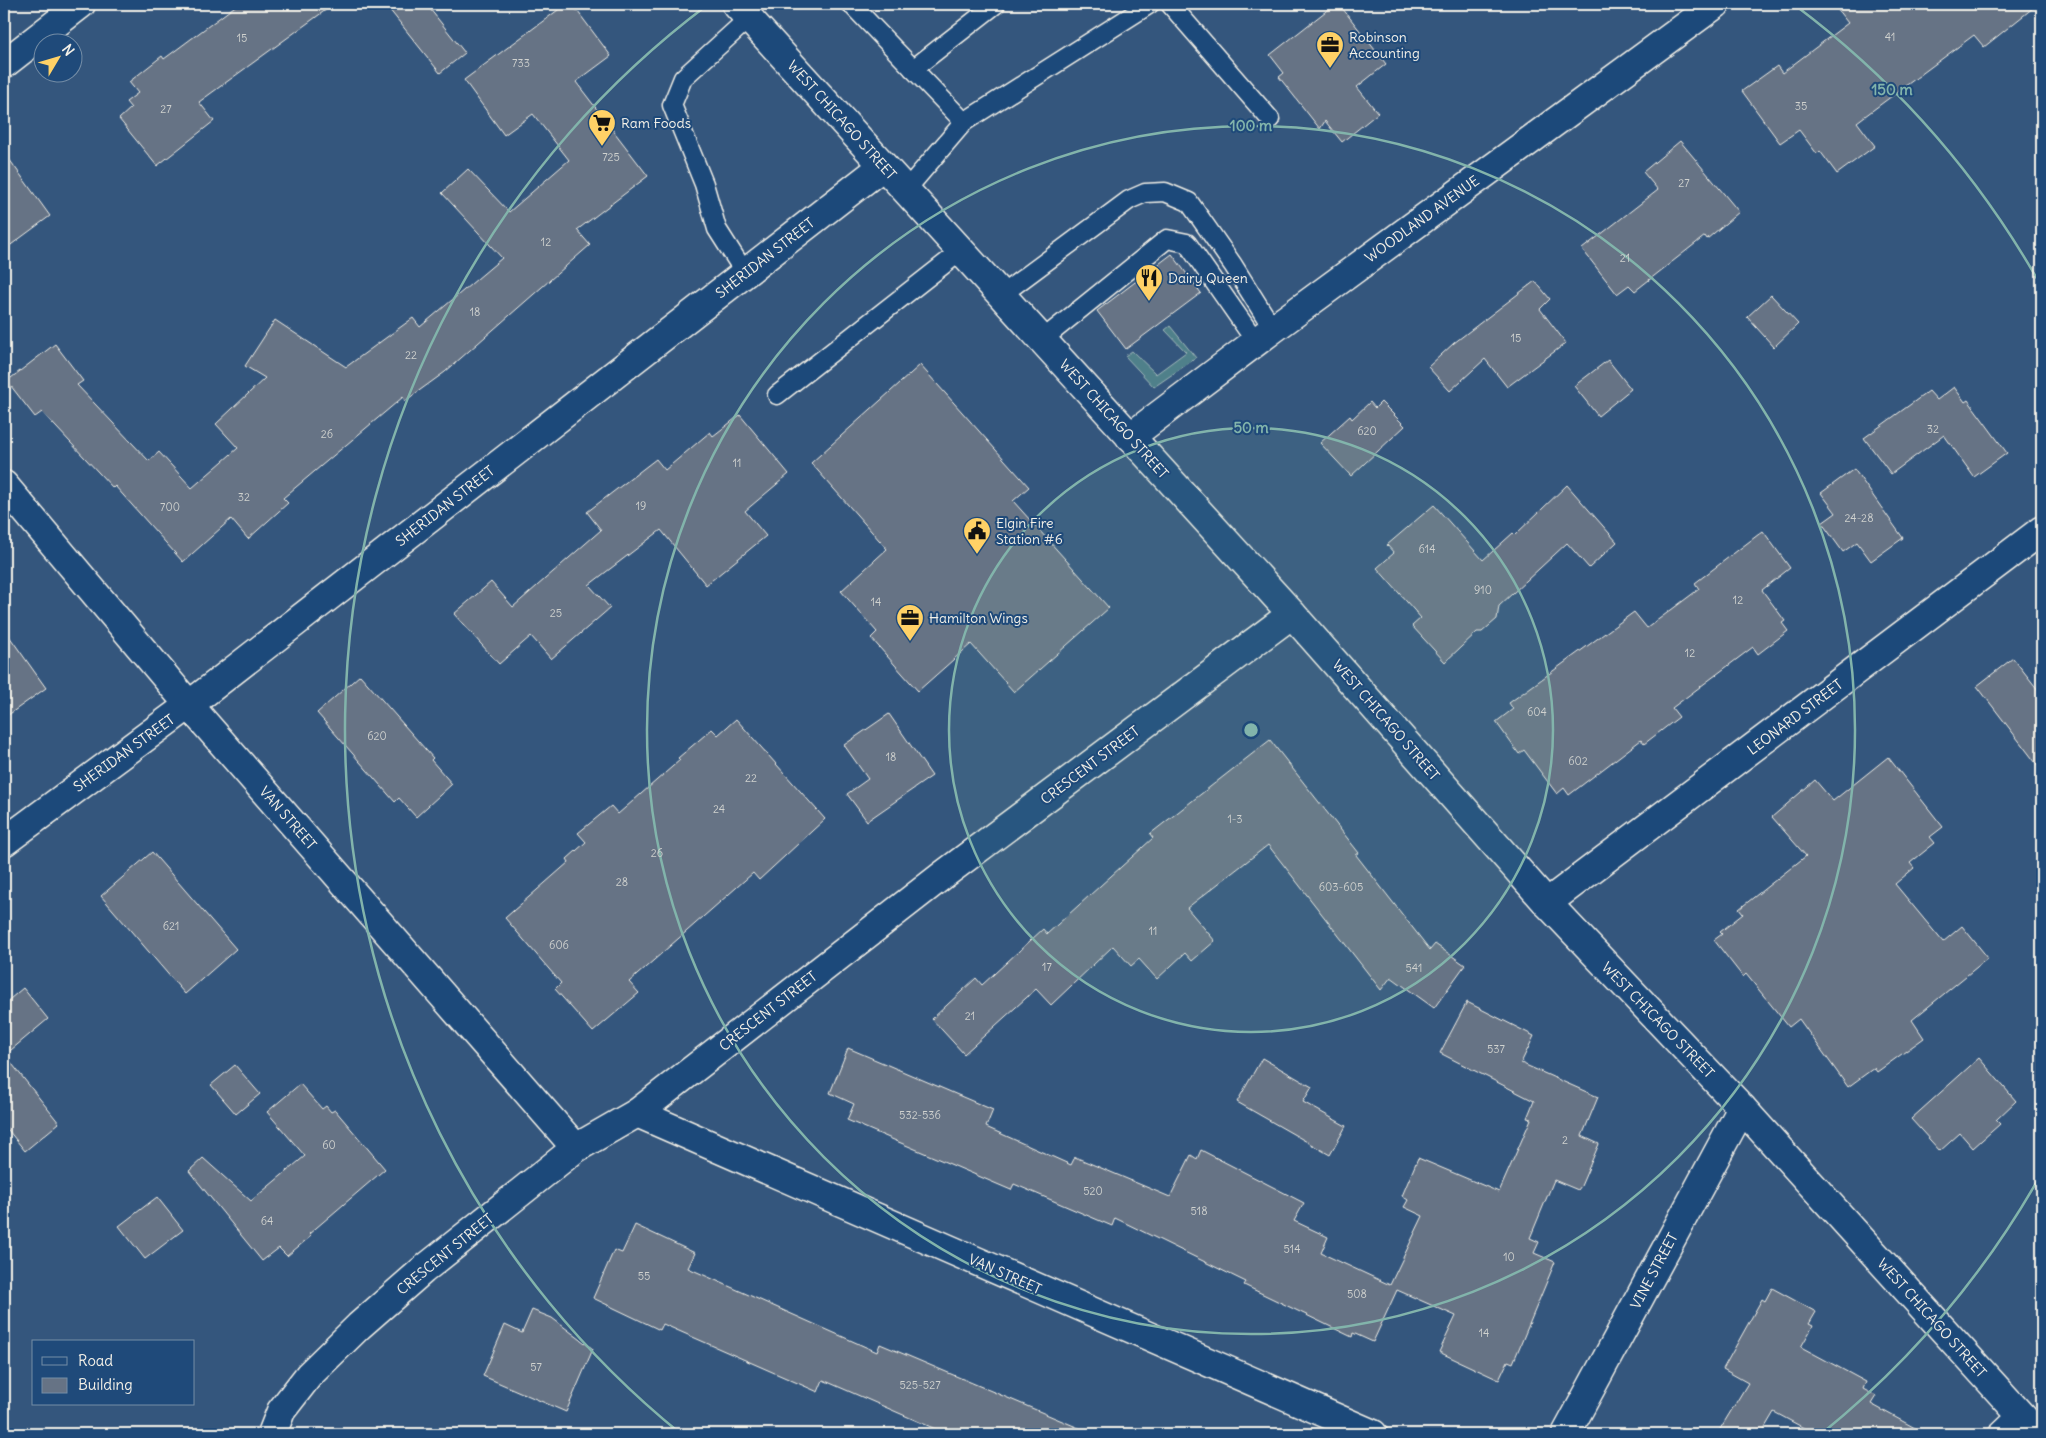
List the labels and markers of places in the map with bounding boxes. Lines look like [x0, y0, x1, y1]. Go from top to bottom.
place label: Robinson Accounting [1349, 28, 1420, 62]
office icon: Robinson Accounting [1315, 30, 1345, 69]
supermarket icon: Ram Foods [587, 108, 617, 147]
place label: Ram Foods [621, 114, 691, 132]
restaurant icon: Dairy Queen [1134, 263, 1164, 302]
place label: Dairy Queen [1168, 269, 1248, 287]
place label: Elgin Fire Station #6 [996, 514, 1063, 548]
public building icon: Elgin Fire Station #6 [962, 516, 992, 555]
office icon: Hamilton Wings [895, 603, 925, 642]
place label: Hamilton Wings [929, 609, 1028, 627]
centre of rings [1242, 721, 1260, 739]

